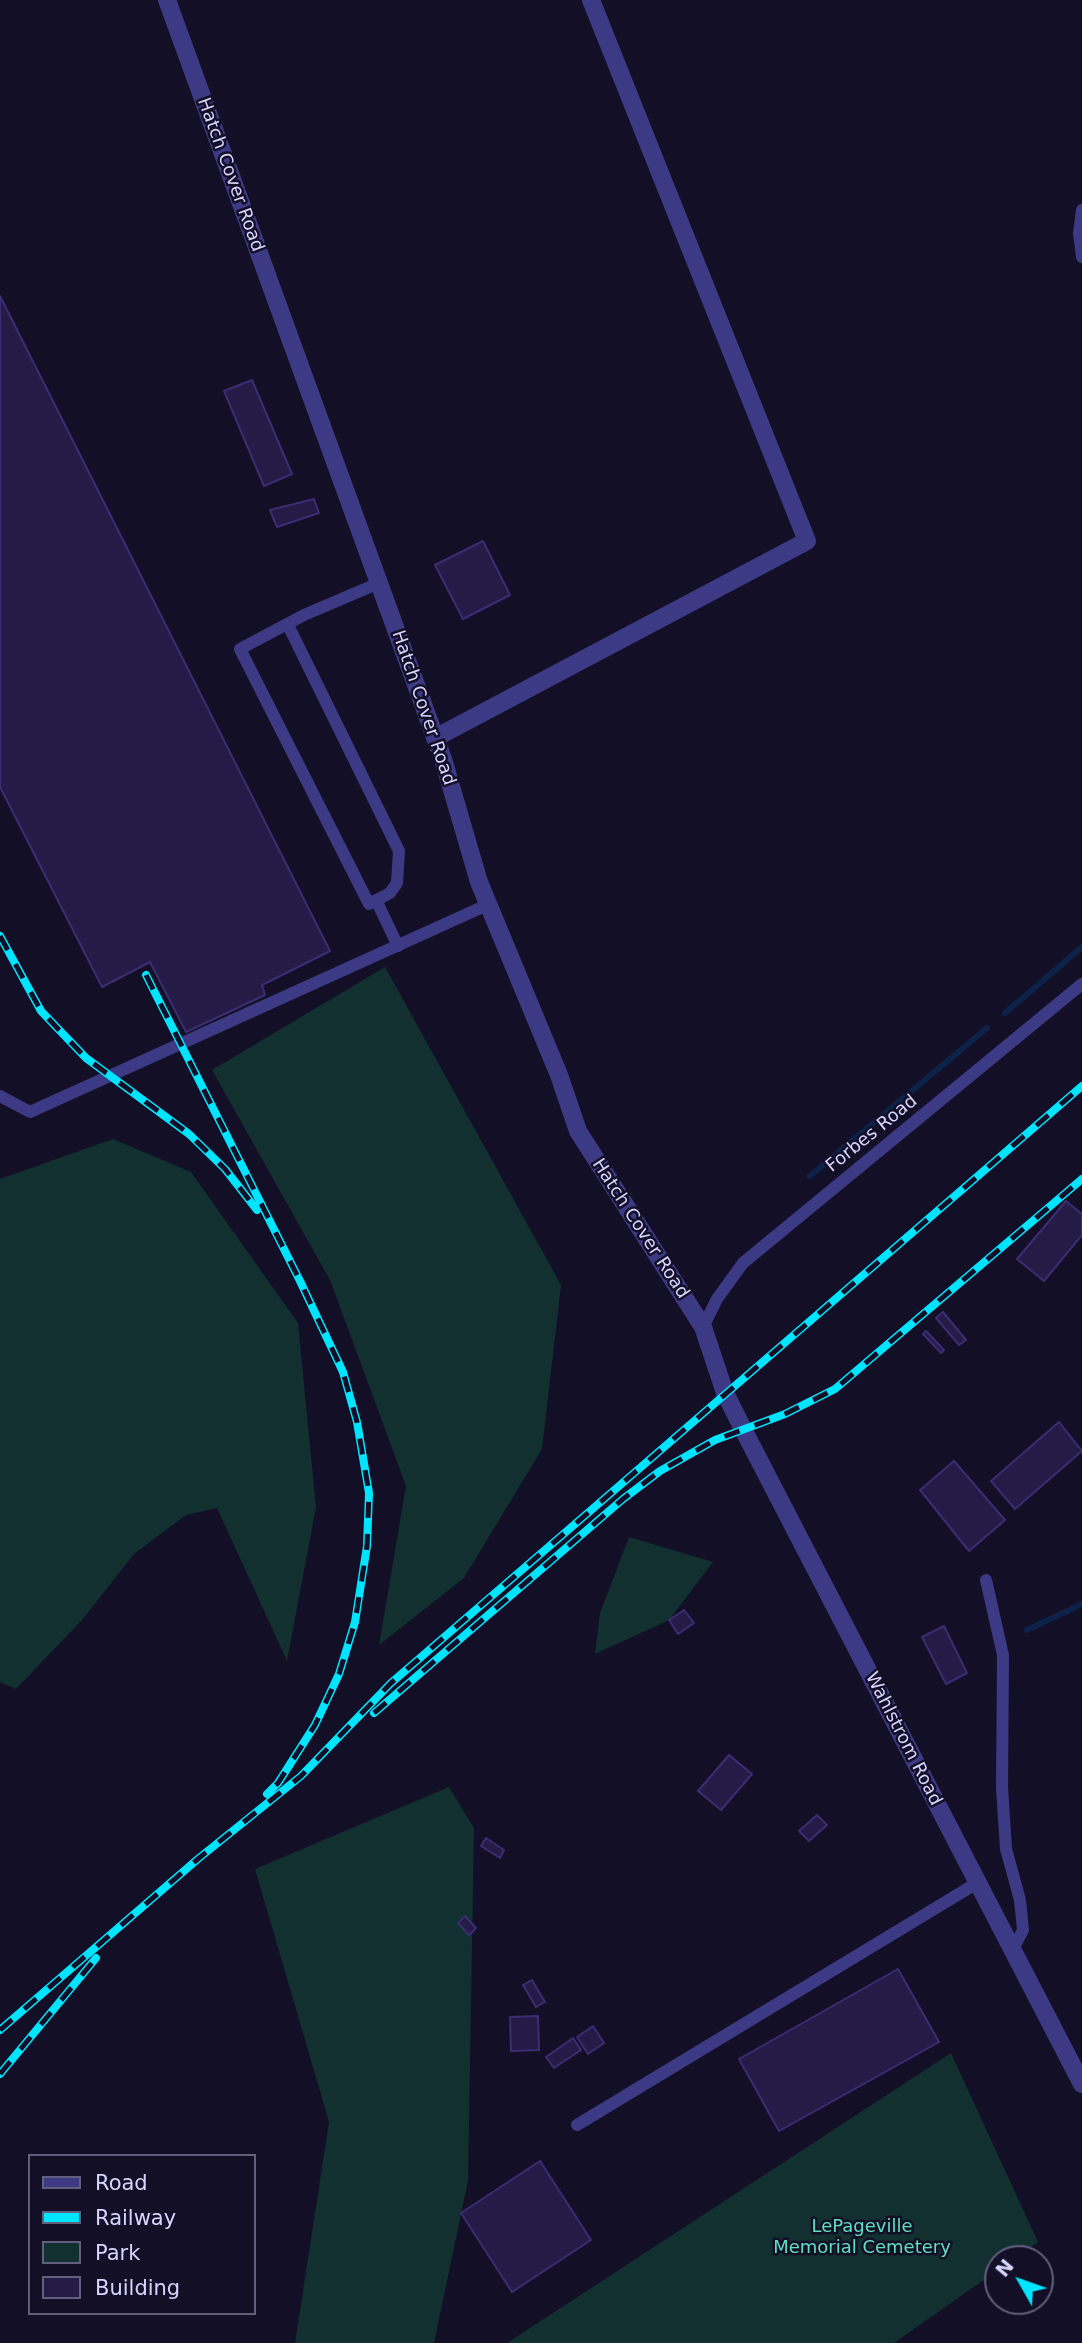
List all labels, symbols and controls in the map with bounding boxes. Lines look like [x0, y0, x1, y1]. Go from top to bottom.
street label: Hatch Cover Road [192, 95, 268, 255]
street label: Hatch Cover Road [386, 628, 460, 788]
street label: Forbes Road [822, 1091, 922, 1177]
street label: Hatch Cover Road [587, 1155, 693, 1303]
street label: Wahlstrom Road [860, 1669, 946, 1809]
legend [28, 2154, 256, 2315]
text: Road [95, 2171, 148, 2195]
text: Railway [95, 2206, 176, 2230]
park label: LePageville Memorial Cemetery [773, 2216, 951, 2258]
text: Park [95, 2241, 140, 2265]
north arrow [984, 2245, 1054, 2315]
text: N [991, 2255, 1018, 2281]
text: Building [95, 2276, 180, 2300]

